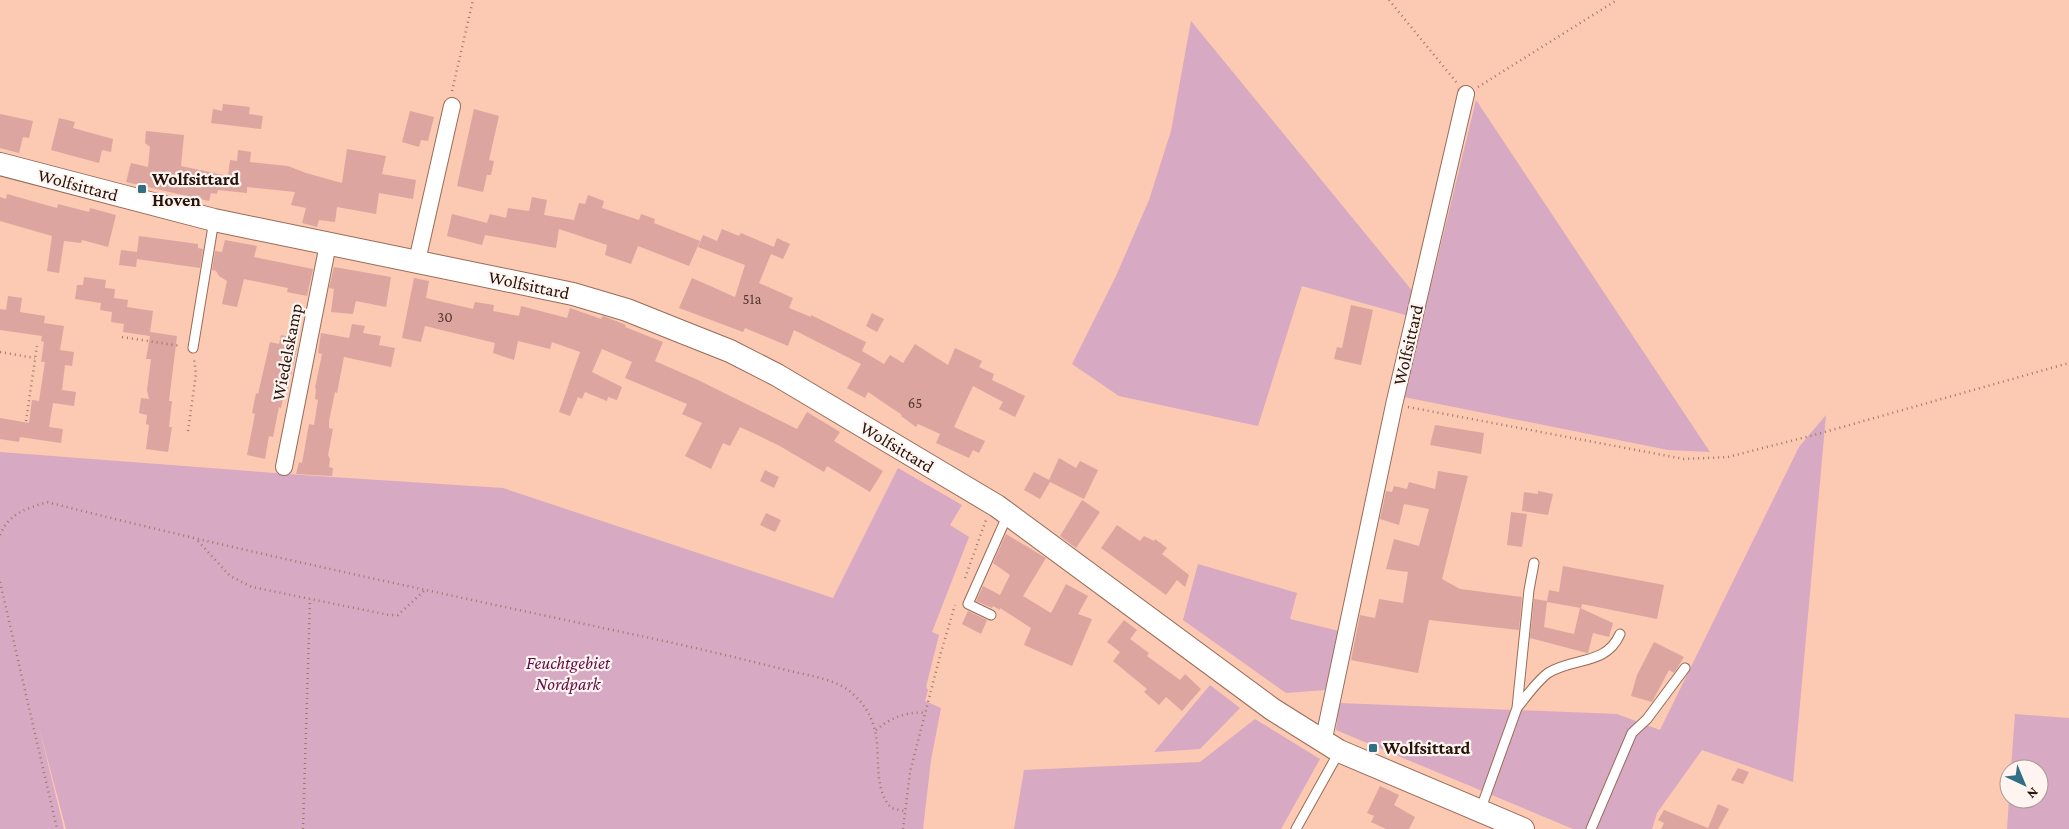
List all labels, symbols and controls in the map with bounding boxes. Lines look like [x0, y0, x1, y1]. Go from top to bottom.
street label: Wolfsittard [36, 165, 121, 205]
place label: Wolfsittard Hoven [151, 169, 239, 210]
marker: Wolfsittard Hoven [136, 183, 148, 195]
street label: Wolfsittard [487, 267, 572, 303]
house number: 51a [743, 291, 762, 307]
street label: Wiedelskamp [268, 302, 306, 402]
street label: Wolfsittard [1389, 302, 1427, 387]
house number: 30 [437, 309, 453, 325]
house number: 65 [908, 395, 922, 411]
street label: Wolfsittard [857, 417, 938, 477]
park label: Feuchtgebiet Nordpark [526, 653, 611, 694]
place label: Wolfsittard [1382, 738, 1470, 758]
marker: Wolfsittard [1367, 742, 1379, 754]
north arrow [1999, 759, 2049, 809]
text: N [2024, 784, 2042, 803]

